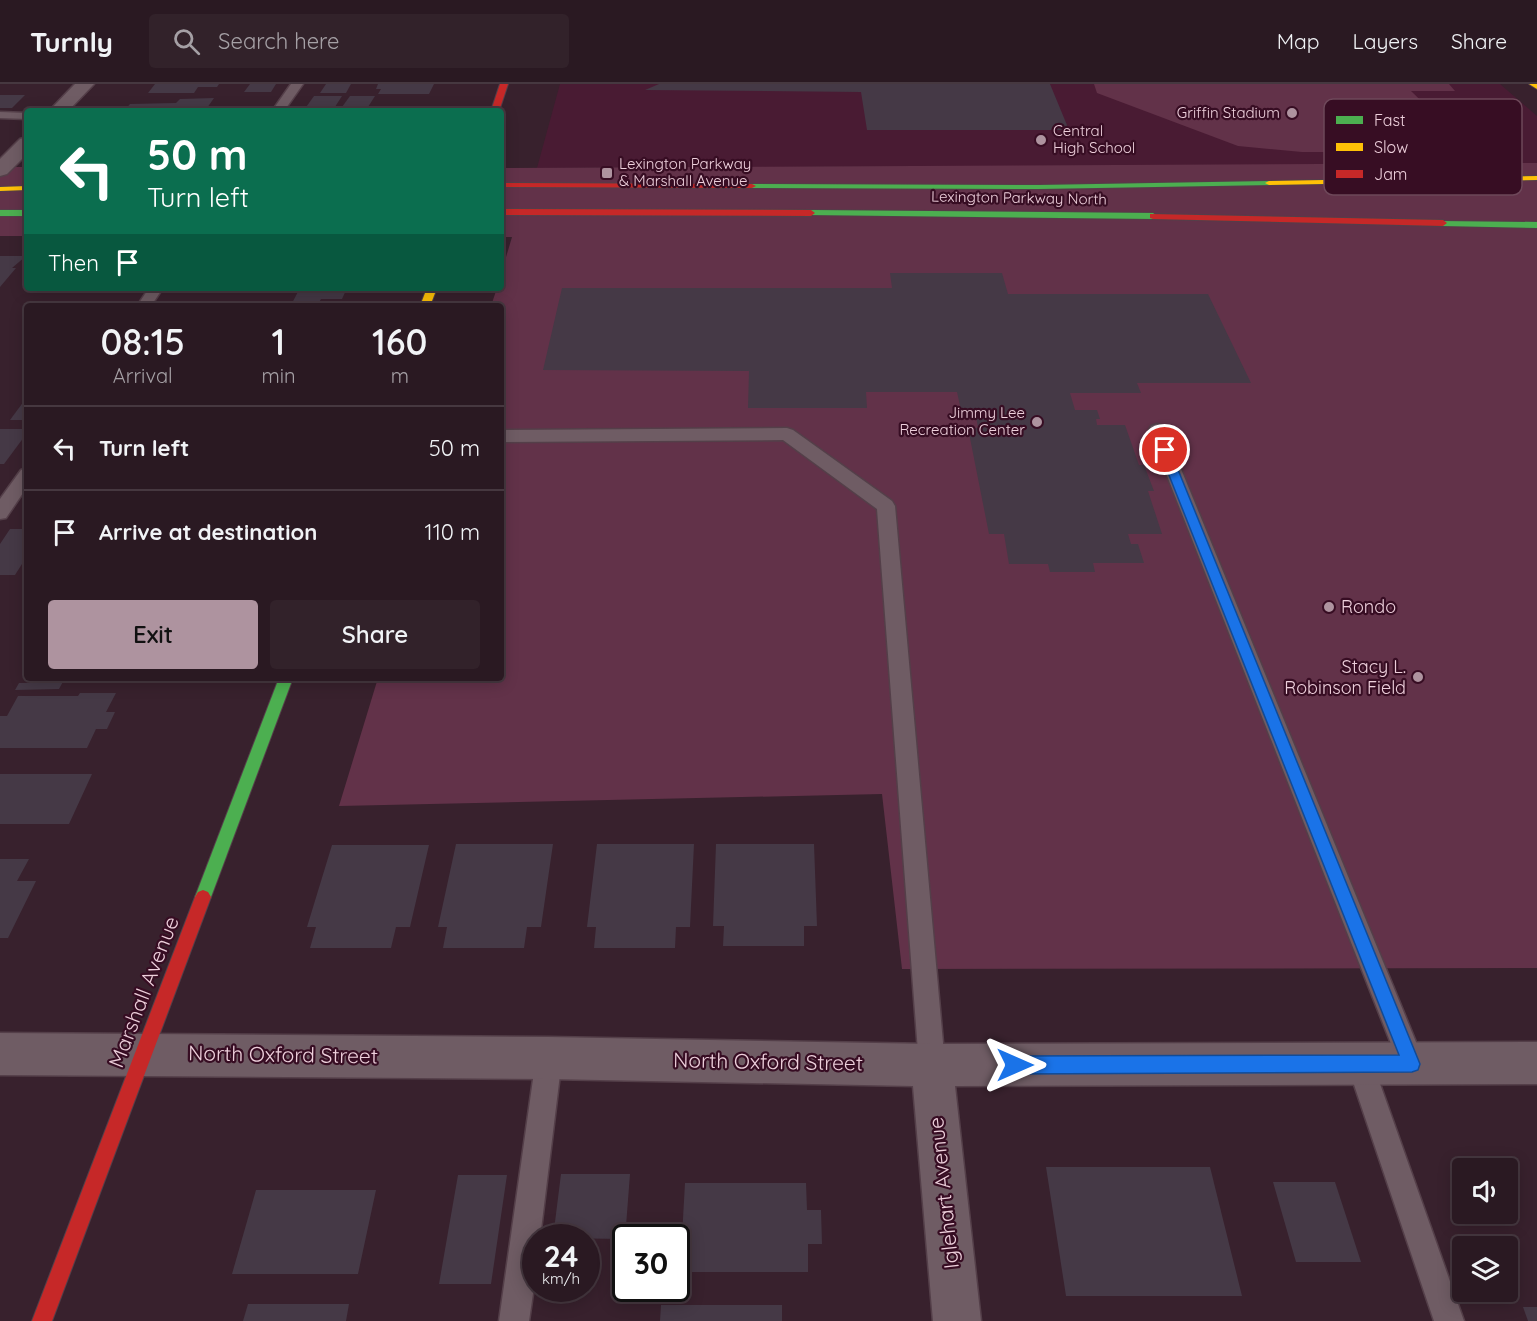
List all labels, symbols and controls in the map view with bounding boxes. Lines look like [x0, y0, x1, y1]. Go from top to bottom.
search box [149, 14, 569, 68]
text: Turnly [30, 24, 113, 59]
icon: search [170, 25, 203, 58]
text: Search here [218, 27, 339, 55]
text: Map [1277, 28, 1320, 54]
text: Layers [1353, 28, 1418, 54]
text: Share [1451, 28, 1507, 54]
legend [1324, 99, 1522, 195]
place label: Griffin Stadium [1177, 103, 1280, 122]
marker: Griffin Stadium [1285, 106, 1299, 120]
text: Fast [1374, 110, 1405, 130]
place label: Central High School [1053, 121, 1135, 157]
text: 50 m [147, 128, 247, 181]
icon: left [48, 132, 126, 210]
marker: Central High School [1034, 133, 1048, 147]
text: Slow [1374, 137, 1408, 157]
place label: Lexington Parkway & Marshall Avenue [619, 154, 751, 190]
text: Jam [1374, 164, 1407, 184]
marker: Lexington Parkway & Marshall Avenue [600, 166, 614, 180]
text: Turn left [147, 180, 249, 214]
street label: Lexington Parkway North [931, 186, 1107, 209]
icon: arrive [111, 246, 144, 279]
text: Then [48, 249, 99, 277]
text: 08:15 [101, 319, 185, 364]
text: 1 [272, 319, 285, 364]
text: 160 [372, 319, 427, 364]
text: Arrival [113, 363, 173, 388]
text: min [261, 363, 296, 388]
text: m [391, 363, 409, 388]
place label: Jimmy Lee Recreation Center [899, 403, 1025, 439]
marker: Jimmy Lee Recreation Center [1030, 415, 1044, 429]
pin [1139, 424, 1190, 475]
icon: left [48, 432, 81, 465]
icon: arrive [1148, 433, 1181, 466]
text: Turn left [99, 434, 189, 462]
text: 50 m [429, 434, 480, 462]
icon: arrive [48, 516, 81, 549]
text: Arrive at destination [99, 518, 317, 546]
text: 110 m [425, 518, 480, 546]
place label: Rondo [1341, 595, 1396, 618]
button: Exit [48, 600, 258, 669]
button: Share [270, 600, 480, 669]
marker: Rondo [1322, 600, 1336, 614]
place label: Stacy L. Robinson Field [1284, 655, 1406, 699]
marker: Stacy L. Robinson Field [1411, 670, 1425, 684]
street label: Marshall Avenue [102, 912, 184, 1071]
position arrow [983, 1033, 1047, 1097]
street label: North Oxford Street [188, 1039, 378, 1069]
street label: North Oxford Street [673, 1046, 863, 1076]
street label: Iglehart Avenue [922, 1116, 964, 1270]
map controls [1452, 1158, 1518, 1302]
button: sound [1452, 1158, 1518, 1224]
speed limit sign: 30 [612, 1224, 690, 1302]
button: layers [1452, 1236, 1518, 1302]
text: 24 [544, 1237, 578, 1275]
text: km/h [542, 1269, 580, 1288]

